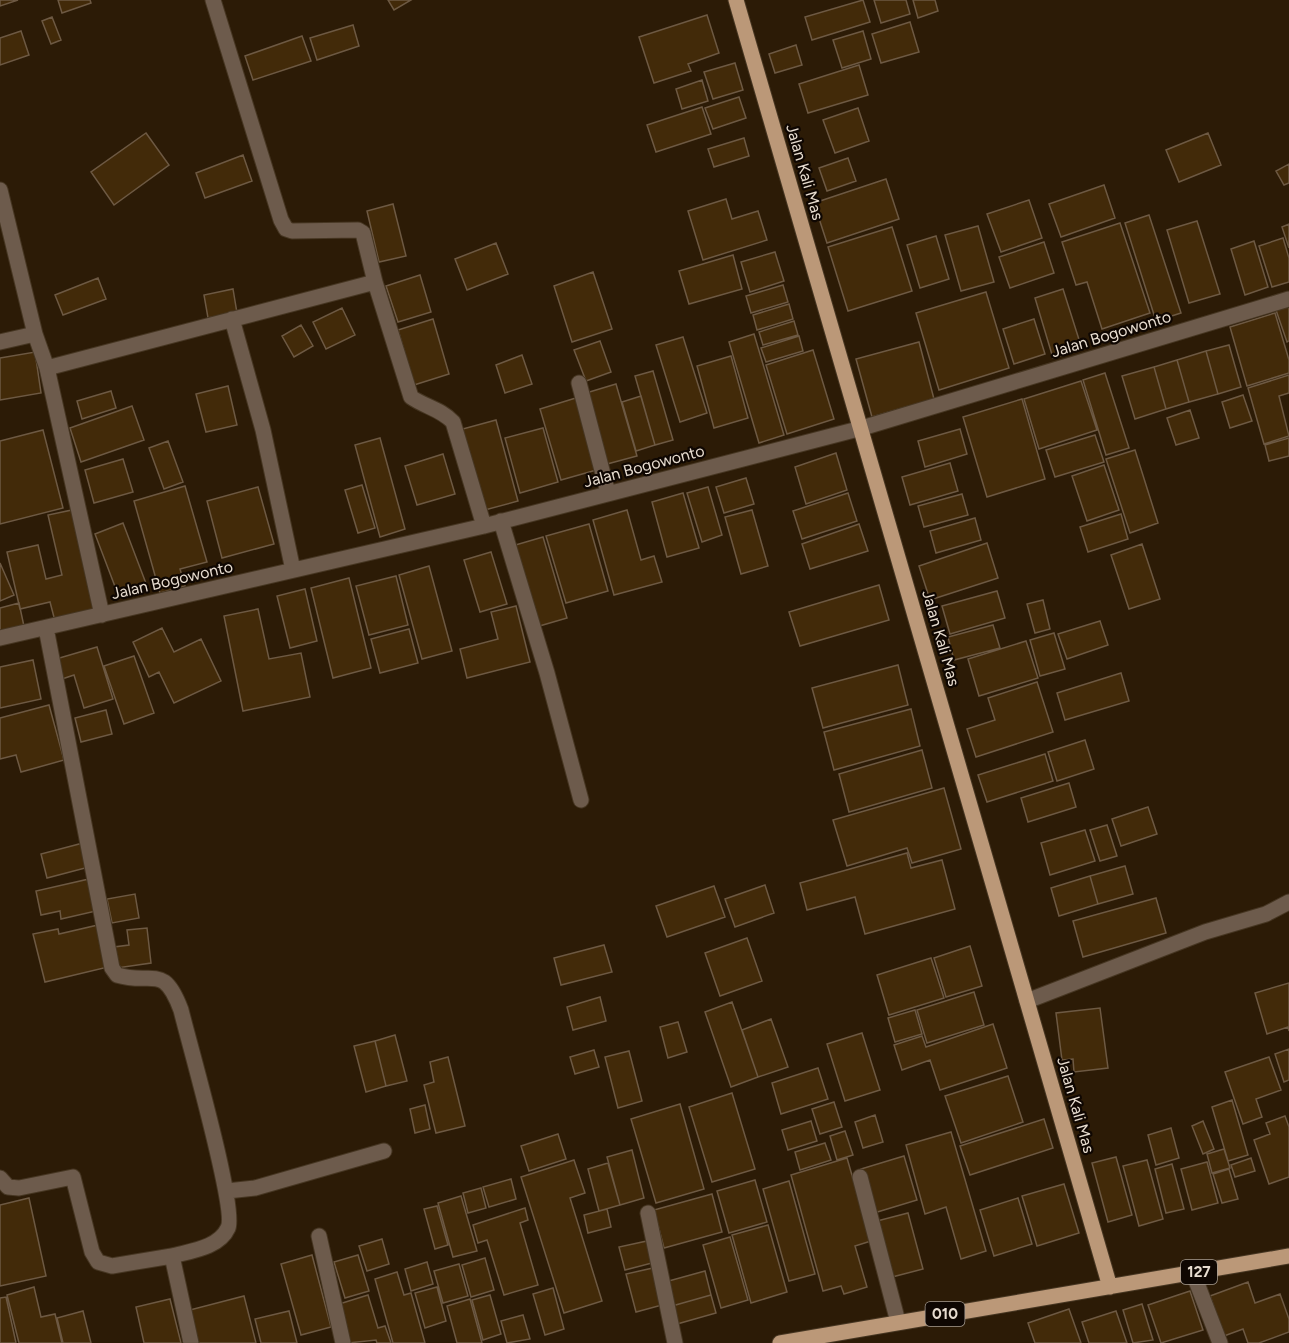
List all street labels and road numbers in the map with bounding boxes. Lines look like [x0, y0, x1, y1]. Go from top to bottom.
street label: Jalan Kali Mas [782, 122, 828, 222]
street label: Jalan Bogowonto [1049, 307, 1173, 361]
street label: Jalan Bogowonto [581, 441, 707, 491]
street label: Jalan Bogowonto [109, 557, 235, 603]
street label: Jalan Kali Mas [918, 588, 964, 688]
street label: Jalan Kali Mas [1053, 1055, 1099, 1155]
road number: 127 [1181, 1260, 1217, 1284]
road number: 010 [926, 1302, 964, 1326]

